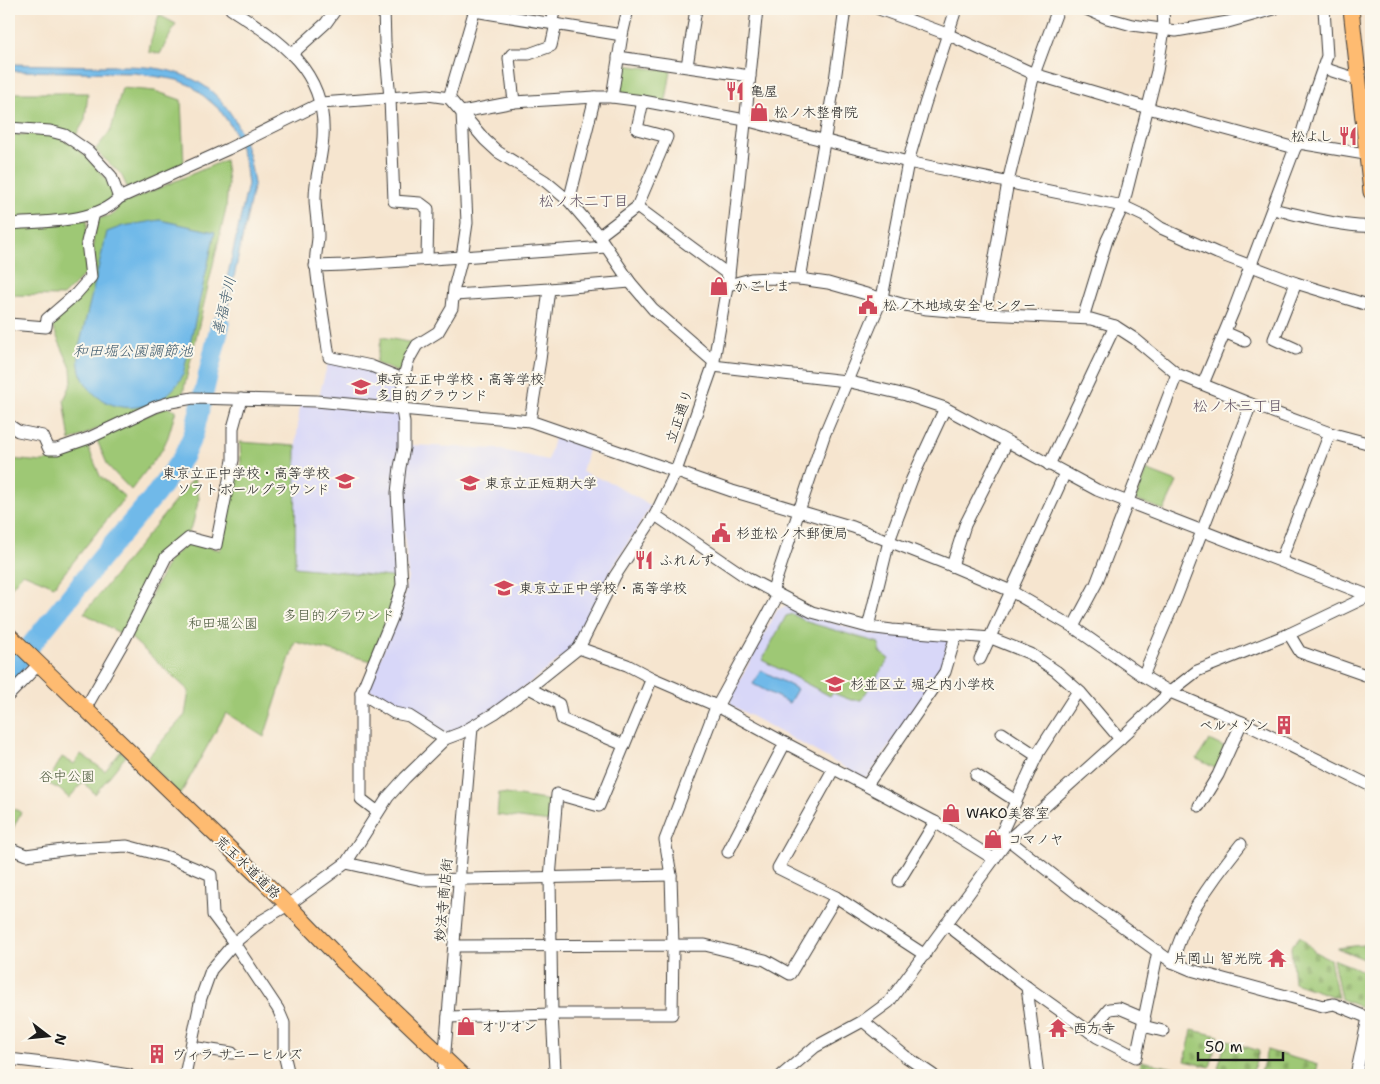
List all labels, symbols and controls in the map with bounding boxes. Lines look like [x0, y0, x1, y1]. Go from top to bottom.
restaurant icon: 亀屋 [724, 80, 746, 102]
place label: 亀屋 [750, 82, 778, 100]
shop icon: 松ノ木整骨院 [748, 101, 770, 123]
place label: 松ノ木整骨院 [774, 103, 858, 121]
restaurant icon: 松よし [1337, 125, 1359, 147]
place label: 松よし [1291, 127, 1333, 145]
district label: 松ノ木二丁目 [539, 191, 629, 211]
water label: 善福寺川 [208, 275, 240, 337]
shop icon: かごしま [708, 275, 730, 297]
place label: かごしま [734, 277, 790, 295]
public building icon: 松ノ木地域安全センター [857, 294, 879, 316]
place label: 松ノ木地域安全センター [883, 296, 1036, 314]
water label: 和田堀公園調節池 [73, 341, 194, 361]
place label: 東京立正中学校・高等学校 多目的グラウンド [376, 370, 544, 404]
school or university icon: 東京立正中学校・高等学校 多目的グラウンド [350, 376, 372, 398]
street label: 立正通り [661, 387, 697, 445]
district label: 松ノ木三丁目 [1193, 396, 1283, 416]
place label: 東京立正中学校・高等学校 ソフトボールグラウンド [162, 464, 330, 498]
school or university icon: 東京立正中学校・高等学校 ソフトボールグラウンド [334, 470, 356, 492]
school or university icon: 東京立正短期大学 [459, 472, 481, 494]
place label: 東京立正短期大学 [485, 474, 597, 492]
public building icon: 杉並松ノ木郵便局 [710, 522, 732, 544]
place label: 杉並松ノ木郵便局 [736, 524, 848, 542]
restaurant icon: ふれんず [633, 549, 655, 571]
place label: ふれんず [659, 551, 714, 569]
school or university icon: 東京立正中学校・高等学校 [493, 577, 515, 599]
place label: 東京立正中学校・高等学校 [519, 579, 687, 597]
park label: 多目的グラウンド [283, 606, 395, 624]
park label: 和田堀公園 [188, 614, 258, 632]
school or university icon: 杉並区立 堀之内小学校 [824, 673, 846, 695]
place label: 杉並区立 堀之内小学校 [850, 675, 995, 693]
building icon: ベルメゾン [1273, 714, 1295, 736]
place label: ベルメゾン [1199, 716, 1269, 734]
park label: 谷中公園 [39, 767, 95, 785]
shop icon: WAKO美容室 [940, 802, 962, 824]
place label: WAKO美容室 [966, 804, 1050, 822]
shop icon: コマノヤ [982, 828, 1004, 850]
place label: コマノヤ [1008, 830, 1064, 848]
street label: 荒玉水道道路 [212, 831, 284, 903]
street label: 妙法寺商店街 [430, 857, 456, 943]
temple icon: 片岡山 智光院 [1266, 947, 1288, 969]
place label: 片岡山 智光院 [1173, 949, 1262, 967]
north arrow [22, 1012, 72, 1062]
shop icon: オリオン [455, 1015, 477, 1037]
place label: オリオン [481, 1017, 537, 1035]
temple icon: 西方寺 [1047, 1017, 1069, 1039]
place label: 西方寺 [1073, 1019, 1115, 1037]
scale bar [1198, 1029, 1282, 1061]
text: N [50, 1032, 71, 1047]
text: 50 m [1205, 1037, 1243, 1057]
building icon: ヴィラ サニーヒルズ [146, 1043, 168, 1065]
place label: ヴィラ サニーヒルズ [172, 1045, 302, 1063]

